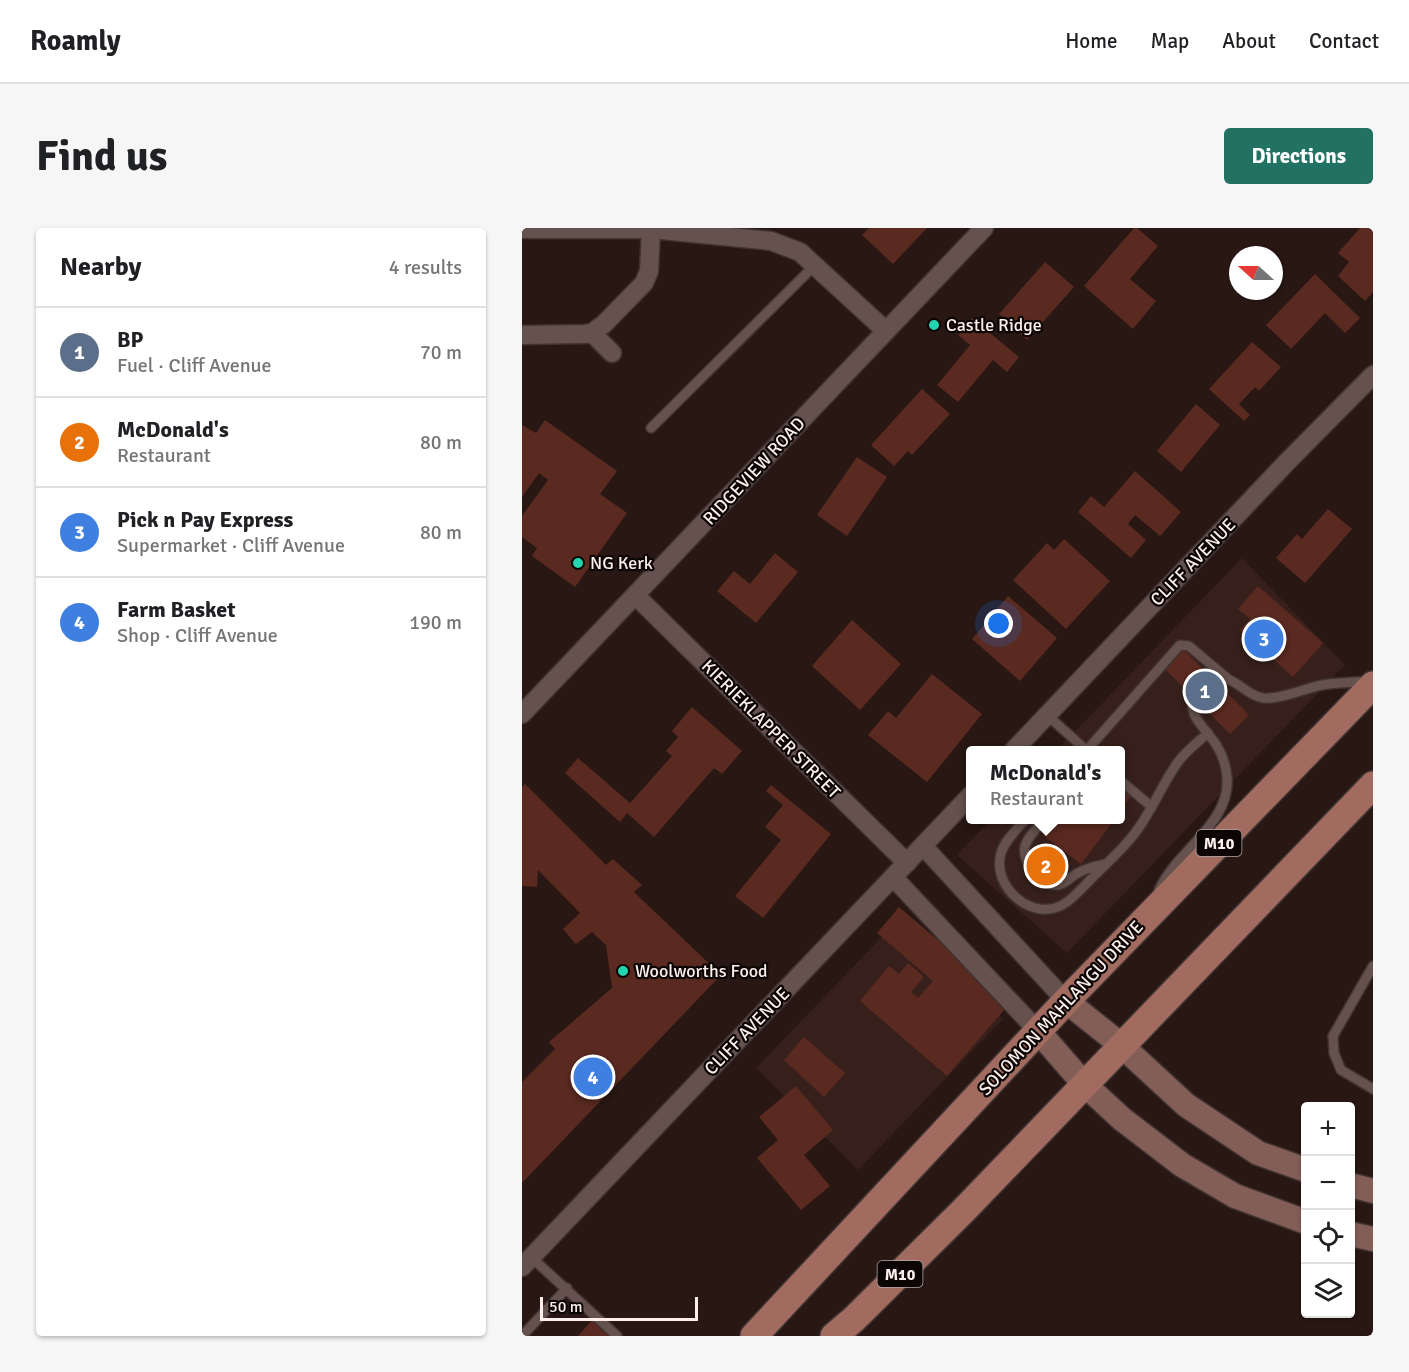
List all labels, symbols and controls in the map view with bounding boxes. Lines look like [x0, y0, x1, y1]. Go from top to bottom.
text: Roamly [30, 24, 121, 58]
text: Home [1065, 28, 1118, 54]
text: Map [1151, 28, 1189, 54]
text: About [1222, 28, 1276, 54]
text: Contact [1309, 28, 1379, 54]
button: Directions [1224, 128, 1373, 184]
text: Find us [36, 131, 167, 182]
north arrow [1229, 246, 1283, 300]
text: Nearby [60, 251, 141, 283]
text: 4 results [389, 255, 462, 280]
place label: Castle Ridge [946, 314, 1042, 336]
marker: Castle Ridge [927, 318, 941, 332]
text: BP [117, 326, 143, 353]
text: 1 [74, 340, 85, 365]
text: 70 m [420, 340, 462, 365]
text: Fuel · Cliff Avenue [117, 353, 272, 378]
street label: RIDGEVIEW ROAD [698, 413, 810, 529]
text: McDonald's [117, 416, 229, 443]
text: 2 [74, 430, 85, 455]
text: 80 m [420, 430, 462, 455]
text: Restaurant [117, 443, 211, 468]
text: Pick n Pay Express [117, 506, 293, 533]
street label: CLIFF AVENUE [1146, 514, 1240, 610]
text: 3 [74, 520, 85, 545]
text: 80 m [420, 520, 462, 545]
text: Supermarket · Cliff Avenue [117, 533, 345, 558]
place label: NG Kerk [590, 552, 653, 574]
marker: NG Kerk [571, 556, 585, 570]
text: Farm Basket [117, 596, 235, 623]
your location [984, 609, 1013, 638]
text: 4 [74, 610, 85, 635]
text: 190 m [409, 610, 462, 635]
pin: 3 [1244, 616, 1284, 662]
text: Shop · Cliff Avenue [117, 623, 278, 648]
street label: KIERIEKLAPPER STREET [697, 655, 845, 803]
pin: 1 [1186, 668, 1224, 714]
popup [966, 746, 1125, 824]
text: McDonald's [990, 759, 1101, 786]
text: Restaurant [990, 786, 1084, 811]
road number: M10 [1196, 830, 1242, 856]
pin: 2 [1026, 844, 1066, 888]
street label: SOLOMON MAHLANGU DRIVE [974, 916, 1148, 1100]
place label: Woolworths Food [635, 960, 768, 982]
marker: Woolworths Food [616, 964, 630, 978]
street label: CLIFF AVENUE [700, 983, 794, 1079]
pin: 4 [574, 1054, 612, 1100]
map controls [1301, 1102, 1355, 1318]
button: + [1301, 1102, 1355, 1156]
button: − [1301, 1156, 1355, 1210]
button: locate [1301, 1210, 1355, 1264]
road number: M10 [878, 1261, 922, 1287]
button: layers [1301, 1264, 1355, 1318]
scale bar [540, 1294, 698, 1322]
text: 50 m [549, 1297, 583, 1317]

